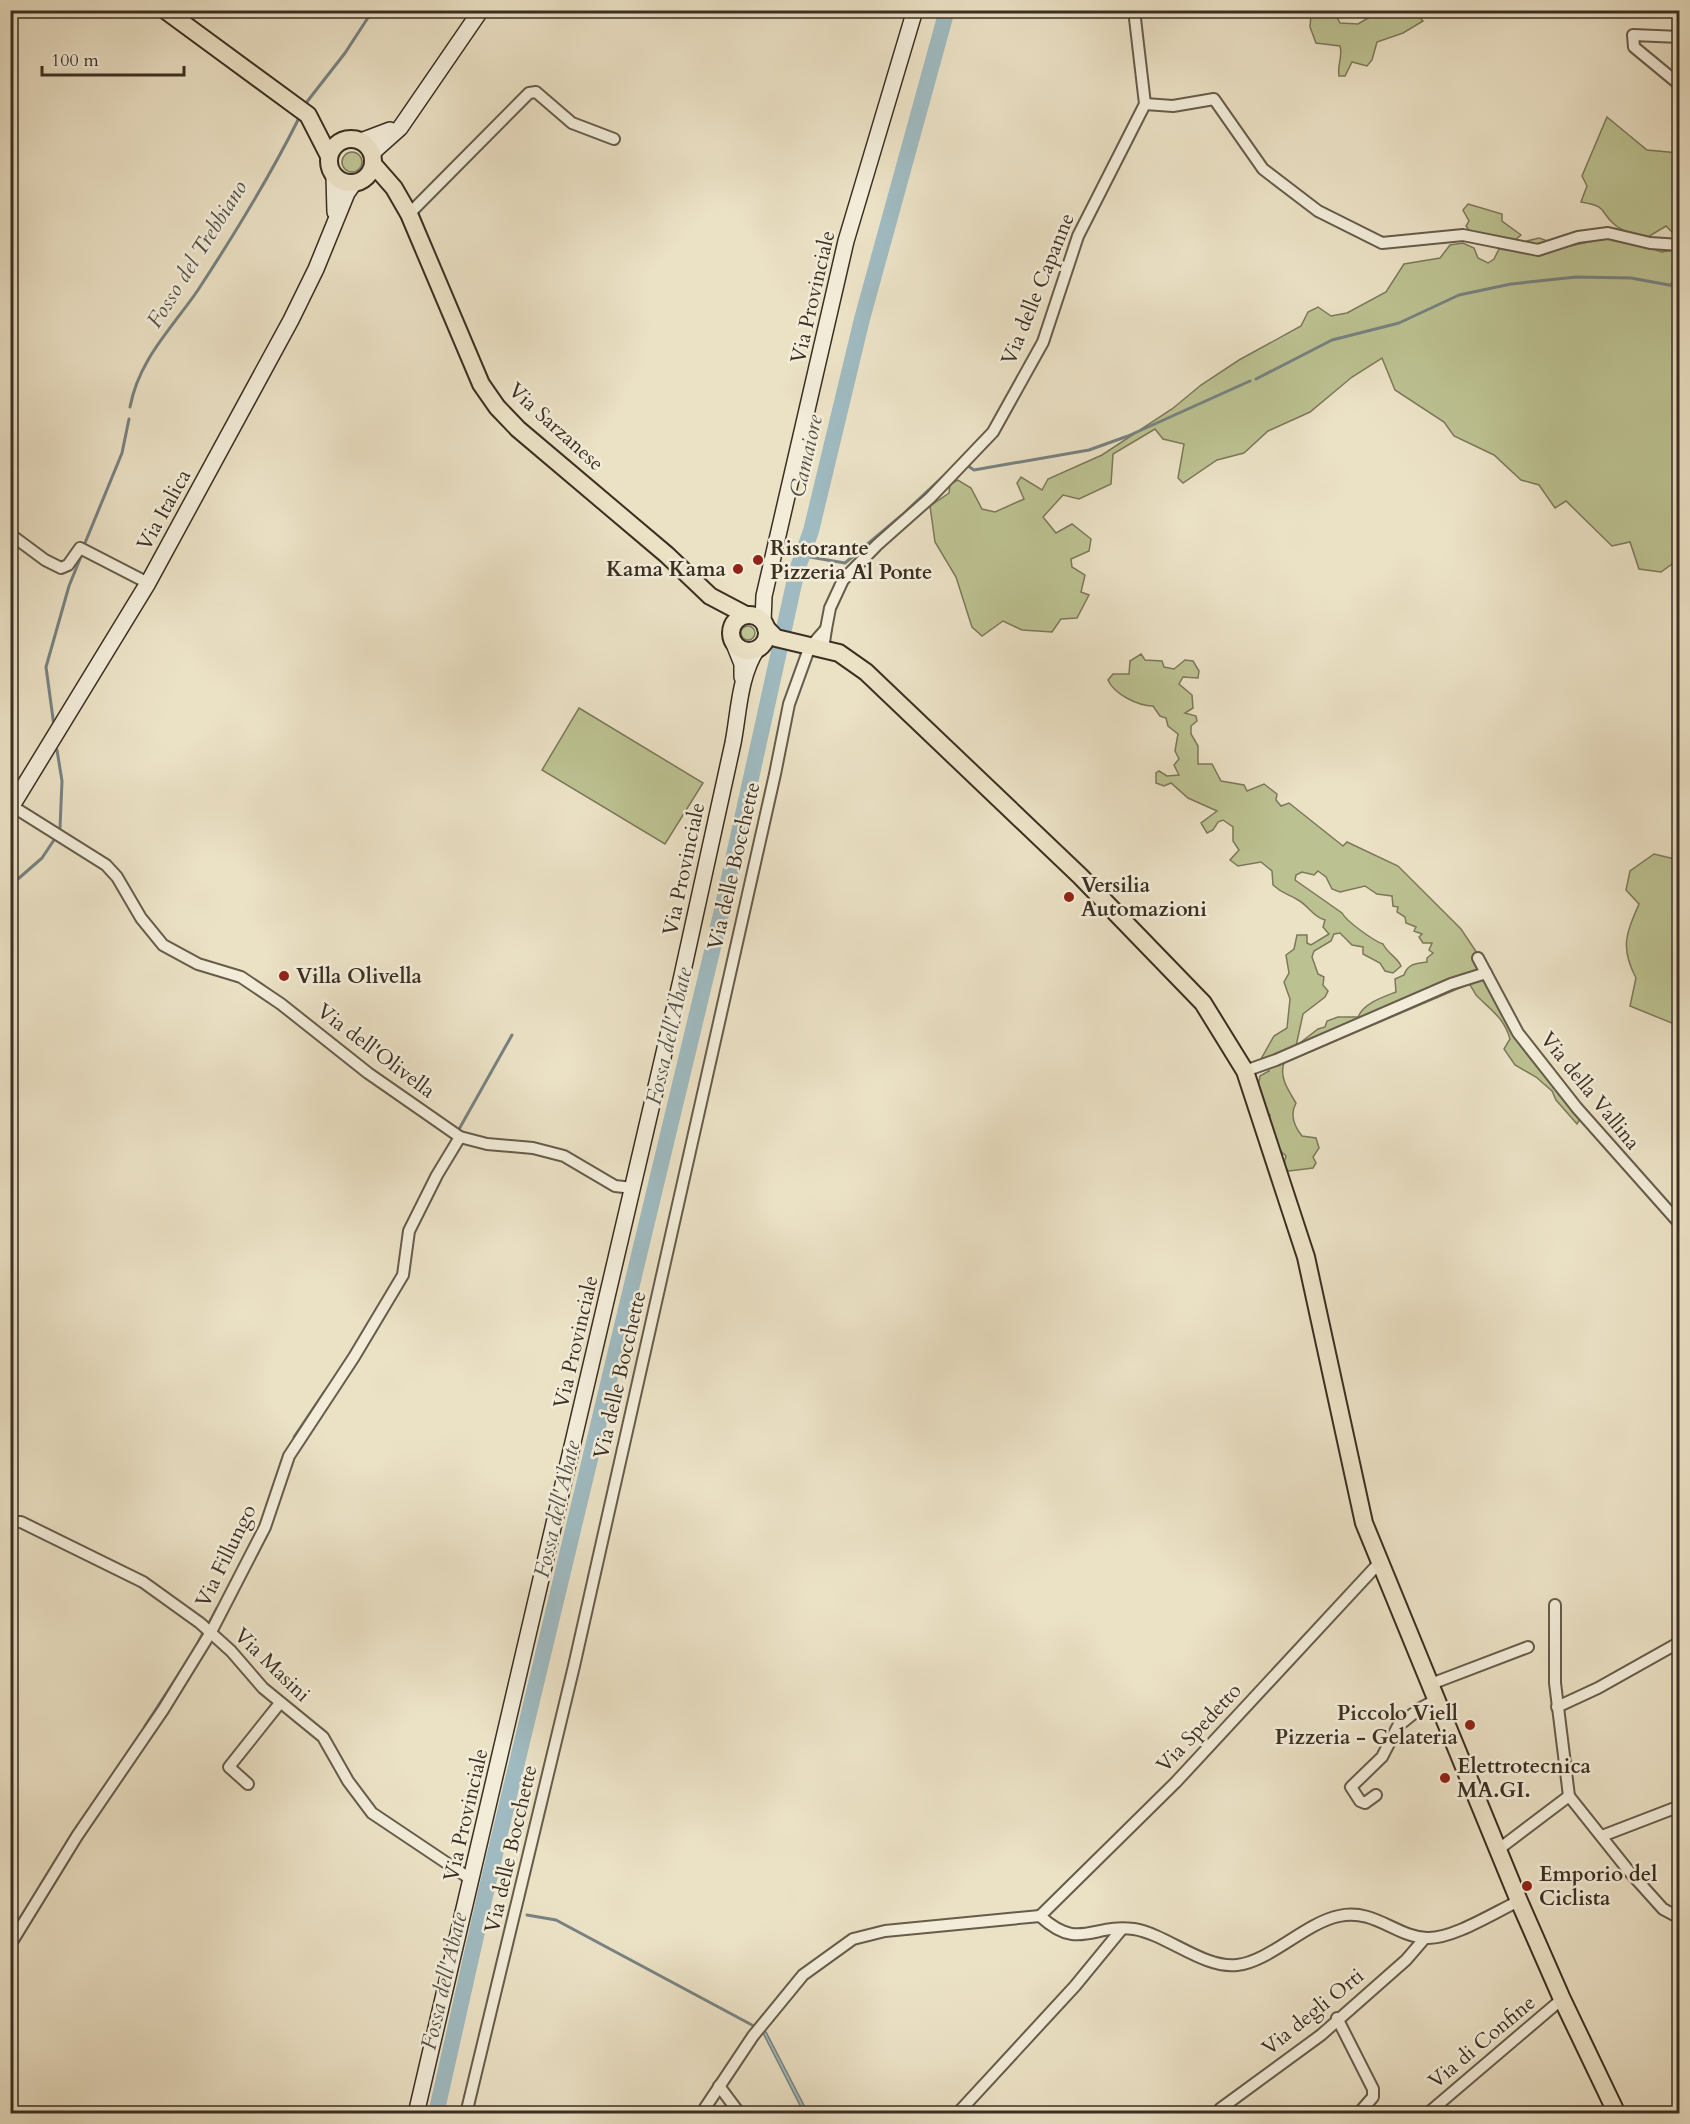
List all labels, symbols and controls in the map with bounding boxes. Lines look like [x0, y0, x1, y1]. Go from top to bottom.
scale bar [42, 39, 184, 77]
text: 100 m [51, 48, 99, 73]
water label: Fosso del Trebbiano [140, 175, 254, 333]
street label: Via delle Capanne [994, 209, 1082, 369]
street label: Via Provinciale [784, 228, 842, 366]
street label: Via Sarzanese [502, 376, 610, 478]
water label: Camaiore [782, 411, 830, 500]
street label: Via Italica [130, 464, 198, 556]
place label: Ristorante Pizzeria Al Ponte [770, 534, 932, 587]
marker: Ristorante Pizzeria Al Ponte [751, 553, 765, 567]
place label: Kama Kama [606, 555, 727, 584]
marker: Kama Kama [731, 562, 745, 576]
street label: Via delle Bocchette [701, 779, 767, 953]
street label: Via Provinciale [656, 800, 712, 938]
place label: Versilia Automazioni [1081, 871, 1207, 924]
marker: Versilia Automazioni [1062, 890, 1076, 904]
place label: Villa Olivella [296, 962, 423, 991]
water label: Fossa dell'Abate [639, 964, 699, 1107]
marker: Villa Olivella [277, 969, 291, 983]
street label: Via dell'Olivella [311, 997, 441, 1105]
street label: Via della Vallina [1533, 1026, 1647, 1156]
street label: Via Provinciale [547, 1273, 605, 1411]
street label: Via delle Bocchette [587, 1288, 653, 1462]
water label: Fossa dell'Abate [527, 1437, 587, 1580]
street label: Via Fillungo [189, 1500, 263, 1612]
street label: Via Masini [228, 1621, 317, 1709]
street label: Via Spedetto [1150, 1677, 1248, 1779]
place label: Piccolo Viell Pizzeria - Gelateria [1275, 1699, 1459, 1752]
marker: Piccolo Viell Pizzeria - Gelateria [1463, 1718, 1477, 1732]
street label: Via Provinciale [437, 1746, 495, 1884]
place label: Elettrotecnica MA.GI. [1457, 1752, 1592, 1805]
street label: Via delle Bocchette [478, 1762, 544, 1936]
marker: Elettrotecnica MA.GI. [1438, 1771, 1452, 1785]
place label: Emporio del Ciclista [1539, 1860, 1657, 1913]
marker: Emporio del Ciclista [1520, 1879, 1534, 1893]
water label: Fossa dell'Abate [414, 1909, 474, 2052]
street label: Via degli Orti [1256, 1962, 1370, 2062]
street label: Via di Confine [1422, 1989, 1542, 2095]

